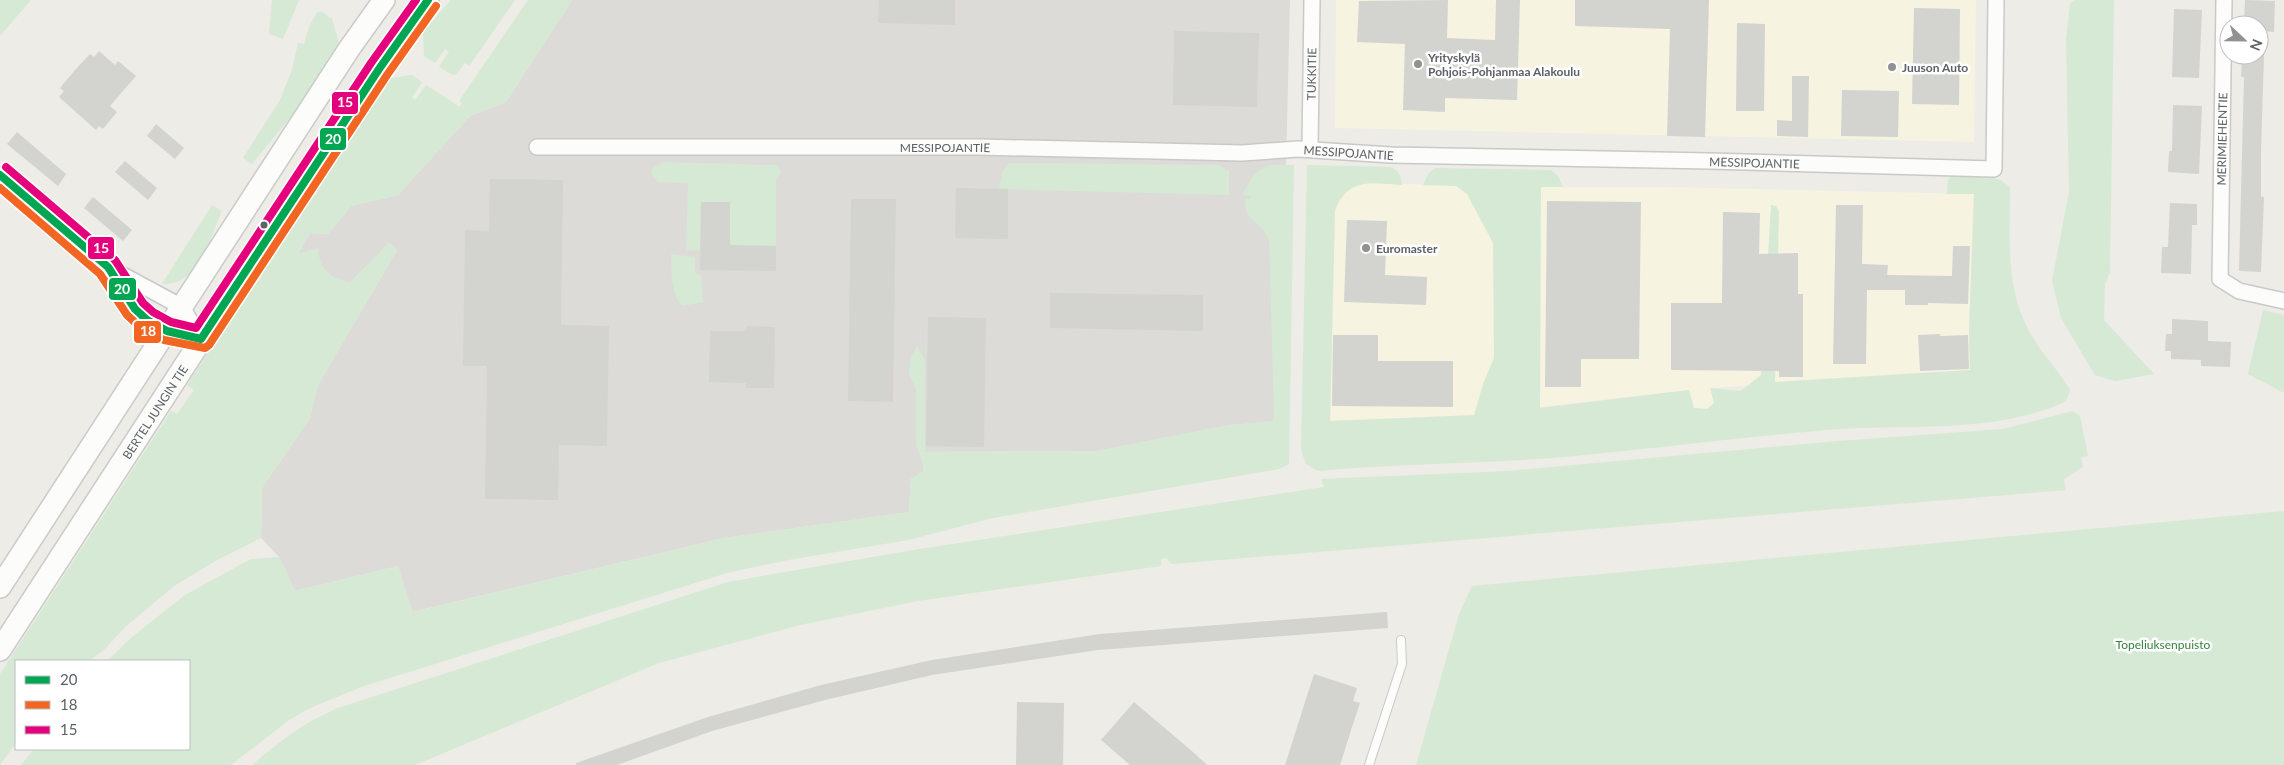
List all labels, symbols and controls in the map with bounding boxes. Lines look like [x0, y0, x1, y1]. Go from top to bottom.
north arrow [2219, 15, 2269, 65]
text: N [2247, 37, 2266, 53]
street label: TUKKITIE [1303, 48, 1319, 100]
place label: Yrityskylä Pohjois-Pohjanmaa Alakoulu [1427, 50, 1580, 79]
marker: Yrityskylä Pohjois-Pohjanmaa Alakoulu [1412, 58, 1424, 70]
place label: Juuson Auto [1902, 60, 1968, 75]
marker: Juuson Auto [1886, 61, 1898, 73]
line badge: 15 [331, 91, 359, 115]
street label: MERIMIEHENTIE [2214, 92, 2230, 186]
text: 15 [337, 93, 353, 110]
line badge: 20 [319, 127, 347, 151]
text: 20 [325, 130, 341, 147]
street label: MESSIPOJANTIE [900, 140, 991, 155]
street label: MESSIPOJANTIE [1303, 142, 1394, 163]
street label: MESSIPOJANTIE [1709, 153, 1800, 171]
unlabelled marker [259, 220, 269, 230]
line badge: 15 [87, 236, 115, 260]
text: 15 [93, 239, 109, 256]
place label: Euromaster [1376, 241, 1438, 256]
marker: Euromaster [1360, 242, 1372, 254]
line badge: 20 [108, 277, 137, 301]
text: 20 [114, 280, 130, 297]
line badge: 18 [133, 320, 162, 344]
text: 18 [140, 322, 156, 339]
street label: BERTEL JUNGIN TIE [119, 362, 191, 462]
park label: Topeliuksenpuisto [2116, 637, 2211, 652]
legend [15, 660, 190, 750]
text: 20 [60, 670, 78, 688]
text: 18 [60, 695, 77, 713]
text: 15 [60, 720, 77, 738]

